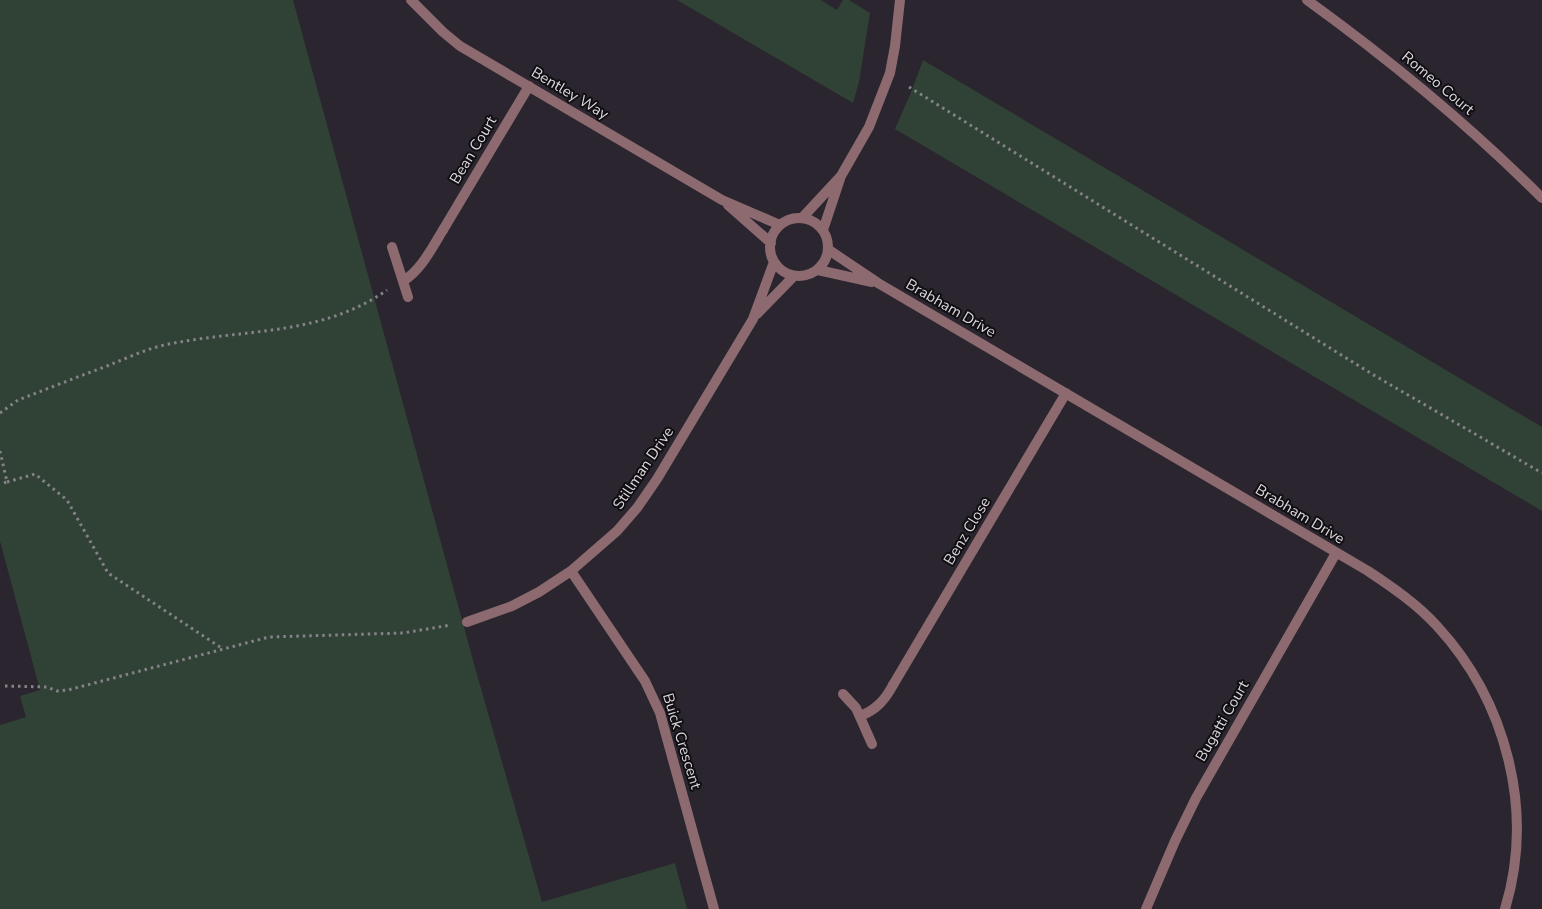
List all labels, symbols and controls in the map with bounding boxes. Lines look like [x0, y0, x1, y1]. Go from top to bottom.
street label: Romeo Court [1398, 47, 1479, 120]
street label: Bentley Way [528, 62, 613, 124]
street label: Bean Court [445, 112, 501, 188]
street label: Brabham Drive [902, 274, 1000, 342]
street label: Stillman Drive [608, 423, 678, 513]
street label: Brabham Drive [1252, 479, 1348, 549]
street label: Benz Close [939, 494, 995, 568]
street label: Bugatti Court [1191, 676, 1254, 765]
street label: Buick Crescent [658, 691, 706, 792]

